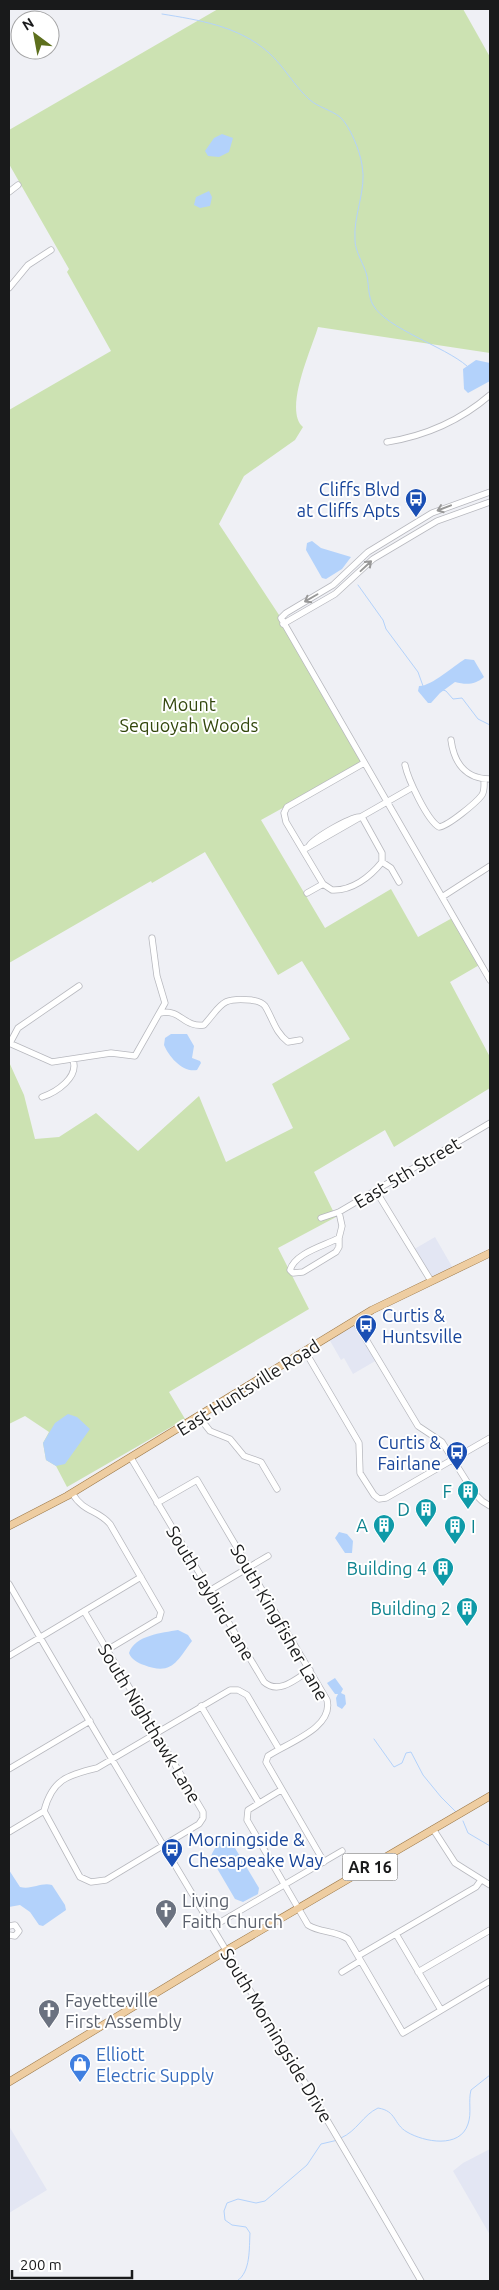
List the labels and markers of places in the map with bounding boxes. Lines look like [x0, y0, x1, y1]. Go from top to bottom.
place label: Cliffs Blvd at Cliffs Apts [297, 479, 400, 520]
bus stop icon: Cliffs Blvd at Cliffs Apts [404, 487, 428, 518]
place label: Curtis & Huntsville [382, 1305, 463, 1346]
bus stop icon: Curtis & Huntsville [354, 1313, 378, 1344]
place label: Curtis & Fairlane [378, 1432, 441, 1473]
bus stop icon: Curtis & Fairlane [445, 1440, 469, 1471]
building icon: F [456, 1479, 480, 1510]
place label: F [443, 1481, 452, 1501]
building icon: D [414, 1497, 438, 1528]
place label: D [397, 1499, 410, 1519]
building icon: A [372, 1513, 396, 1544]
building icon: I [443, 1514, 467, 1545]
place label: A [356, 1515, 368, 1535]
place label: I [471, 1516, 476, 1536]
building icon: Building 4 [431, 1556, 455, 1587]
place label: Building 4 [346, 1558, 427, 1578]
building icon: Building 2 [455, 1596, 479, 1627]
place label: Building 2 [370, 1598, 451, 1618]
place label: Morningside & Chesapeake Way [188, 1829, 323, 1870]
bus stop icon: Morningside & Chesapeake Way [160, 1837, 184, 1868]
place label: Living Faith Church [182, 1890, 283, 1931]
church icon: Living Faith Church [154, 1898, 178, 1929]
place label: Fayetteville First Assembly [65, 1990, 182, 2031]
church icon: Fayetteville First Assembly [37, 1998, 61, 2029]
place label: Elliott Electric Supply [96, 2044, 214, 2085]
shop icon: Elliott Electric Supply [68, 2052, 92, 2083]

